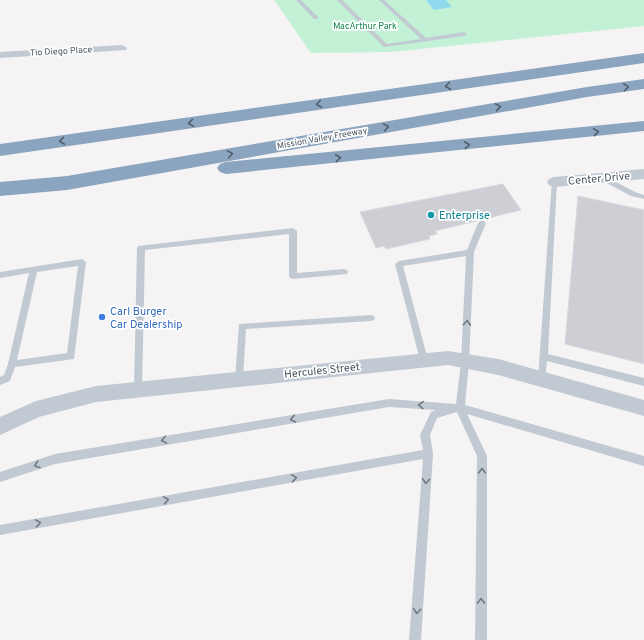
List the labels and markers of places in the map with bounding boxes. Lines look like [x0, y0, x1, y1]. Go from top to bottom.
place label: Enterprise [439, 209, 490, 223]
marker: Enterprise [426, 210, 436, 220]
place label: Carl Burger Car Dealership [110, 305, 182, 332]
marker: Carl Burger Car Dealership [97, 312, 107, 322]

